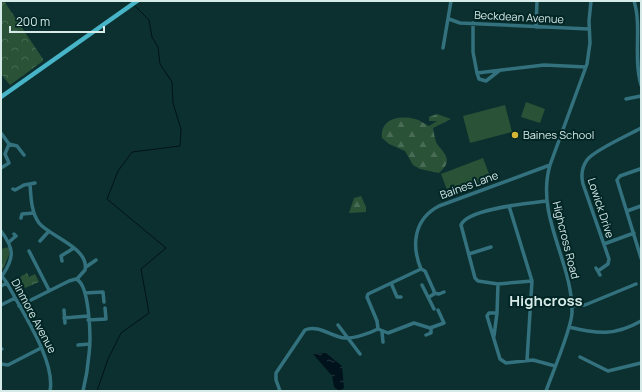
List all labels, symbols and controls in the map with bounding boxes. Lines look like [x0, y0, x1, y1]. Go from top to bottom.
street label: Beckdean Avenue [474, 7, 565, 26]
scale bar [10, 8, 104, 34]
text: 200 m [16, 13, 50, 30]
place label: Baines School [523, 127, 594, 142]
marker: Baines School [510, 130, 520, 140]
street label: Baines Lane [438, 167, 501, 202]
street label: Lowick Drive [585, 176, 618, 240]
street label: Highcross Road [550, 200, 583, 280]
street label: Dinmore Avenue [8, 276, 61, 356]
district label: Highcross [509, 290, 583, 311]

